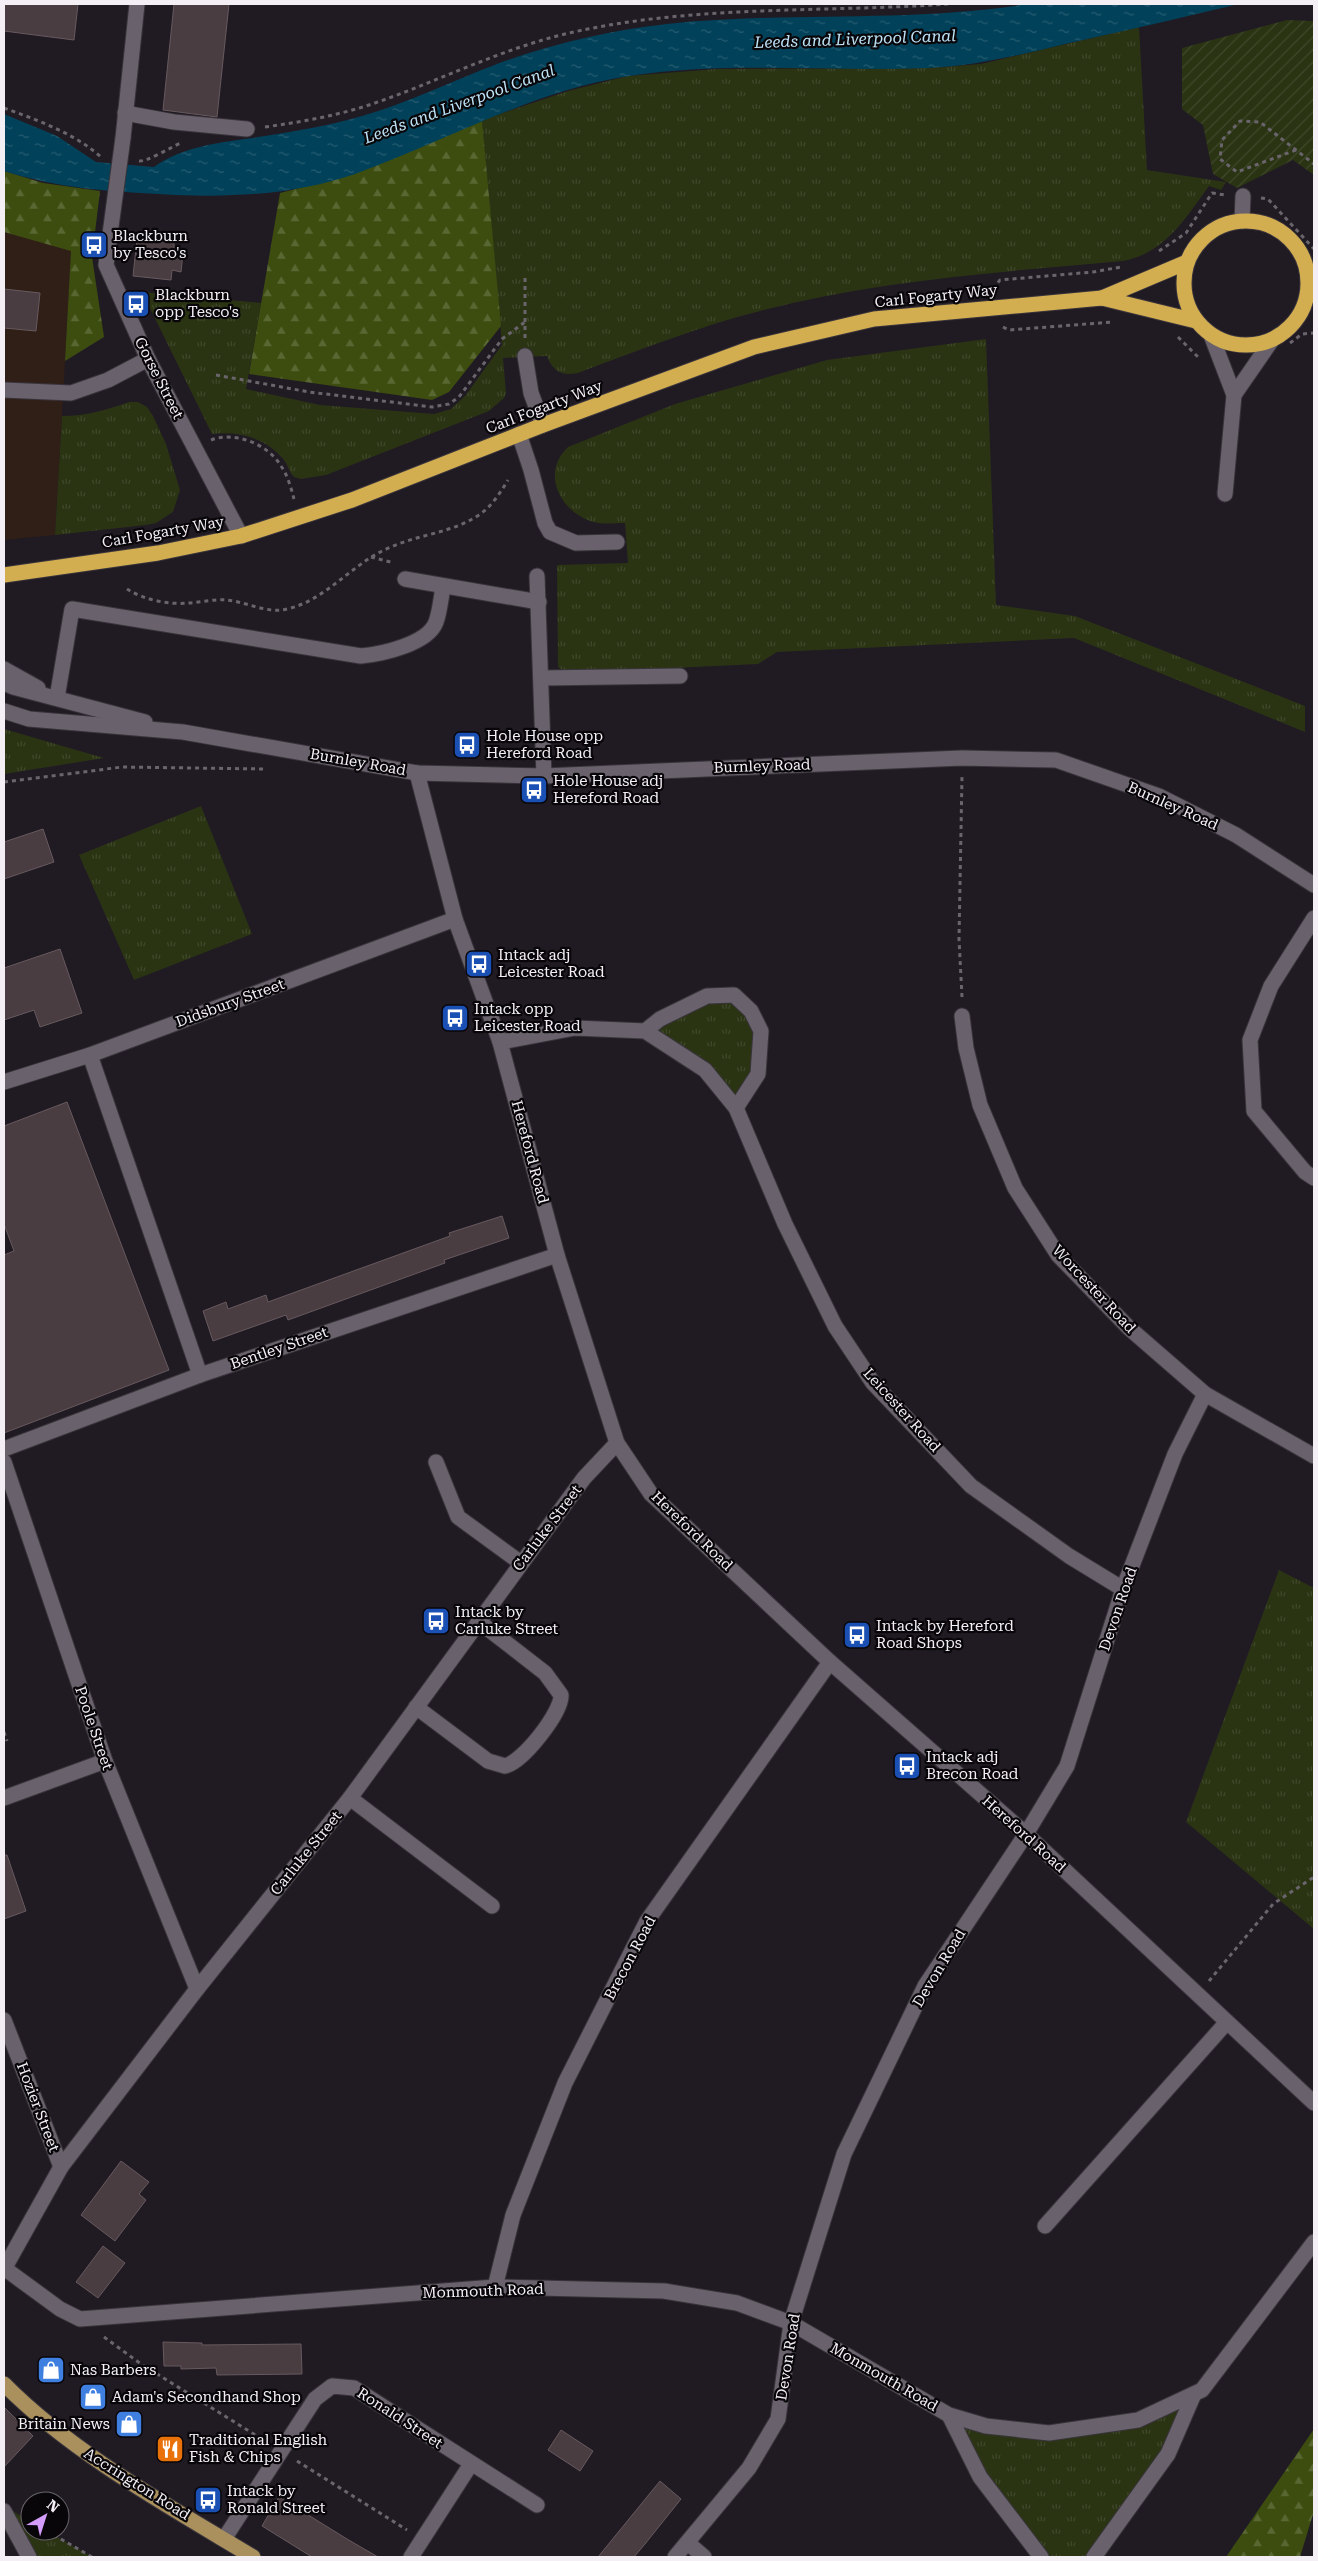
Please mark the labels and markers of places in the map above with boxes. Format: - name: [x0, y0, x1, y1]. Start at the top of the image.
- place label: Blackburn by Tesco's: [113, 227, 188, 262]
- bus stop icon: Blackburn by Tesco's: [79, 230, 109, 260]
- place label: Blackburn opp Tesco's: [155, 286, 239, 321]
- bus stop icon: Blackburn opp Tesco's: [121, 289, 151, 319]
- place label: Hole House opp Hereford Road: [486, 727, 603, 762]
- bus stop icon: Hole House opp Hereford Road: [452, 730, 482, 760]
- place label: Hole House adj Hereford Road: [553, 772, 663, 807]
- bus stop icon: Hole House adj Hereford Road: [519, 775, 549, 805]
- place label: Intack adj Leicester Road: [498, 946, 605, 981]
- bus stop icon: Intack adj Leicester Road: [464, 949, 494, 979]
- place label: Intack opp Leicester Road: [474, 1000, 581, 1035]
- bus stop icon: Intack opp Leicester Road: [440, 1003, 470, 1033]
- place label: Intack by Carluke Street: [455, 1603, 559, 1638]
- bus stop icon: Intack by Carluke Street: [421, 1606, 451, 1636]
- place label: Intack by Hereford Road Shops: [876, 1617, 1014, 1652]
- bus stop icon: Intack by Hereford Road Shops: [842, 1620, 872, 1650]
- place label: Intack adj Brecon Road: [926, 1748, 1019, 1783]
- bus stop icon: Intack adj Brecon Road: [892, 1751, 922, 1781]
- shop icon: Nas Barbers: [36, 2355, 66, 2385]
- place label: Nas Barbers: [70, 2361, 156, 2379]
- shop icon: Adam's Secondhand Shop: [78, 2382, 108, 2412]
- place label: Adam's Secondhand Shop: [112, 2388, 301, 2406]
- shop icon: Britain News: [114, 2409, 144, 2439]
- place label: Britain News: [18, 2415, 110, 2433]
- place label: Traditional English Fish & Chips: [189, 2431, 328, 2466]
- restaurant icon: Traditional English Fish & Chips: [155, 2434, 185, 2464]
- place label: Intack by Ronald Street: [227, 2482, 326, 2517]
- bus stop icon: Intack by Ronald Street: [193, 2485, 223, 2515]

